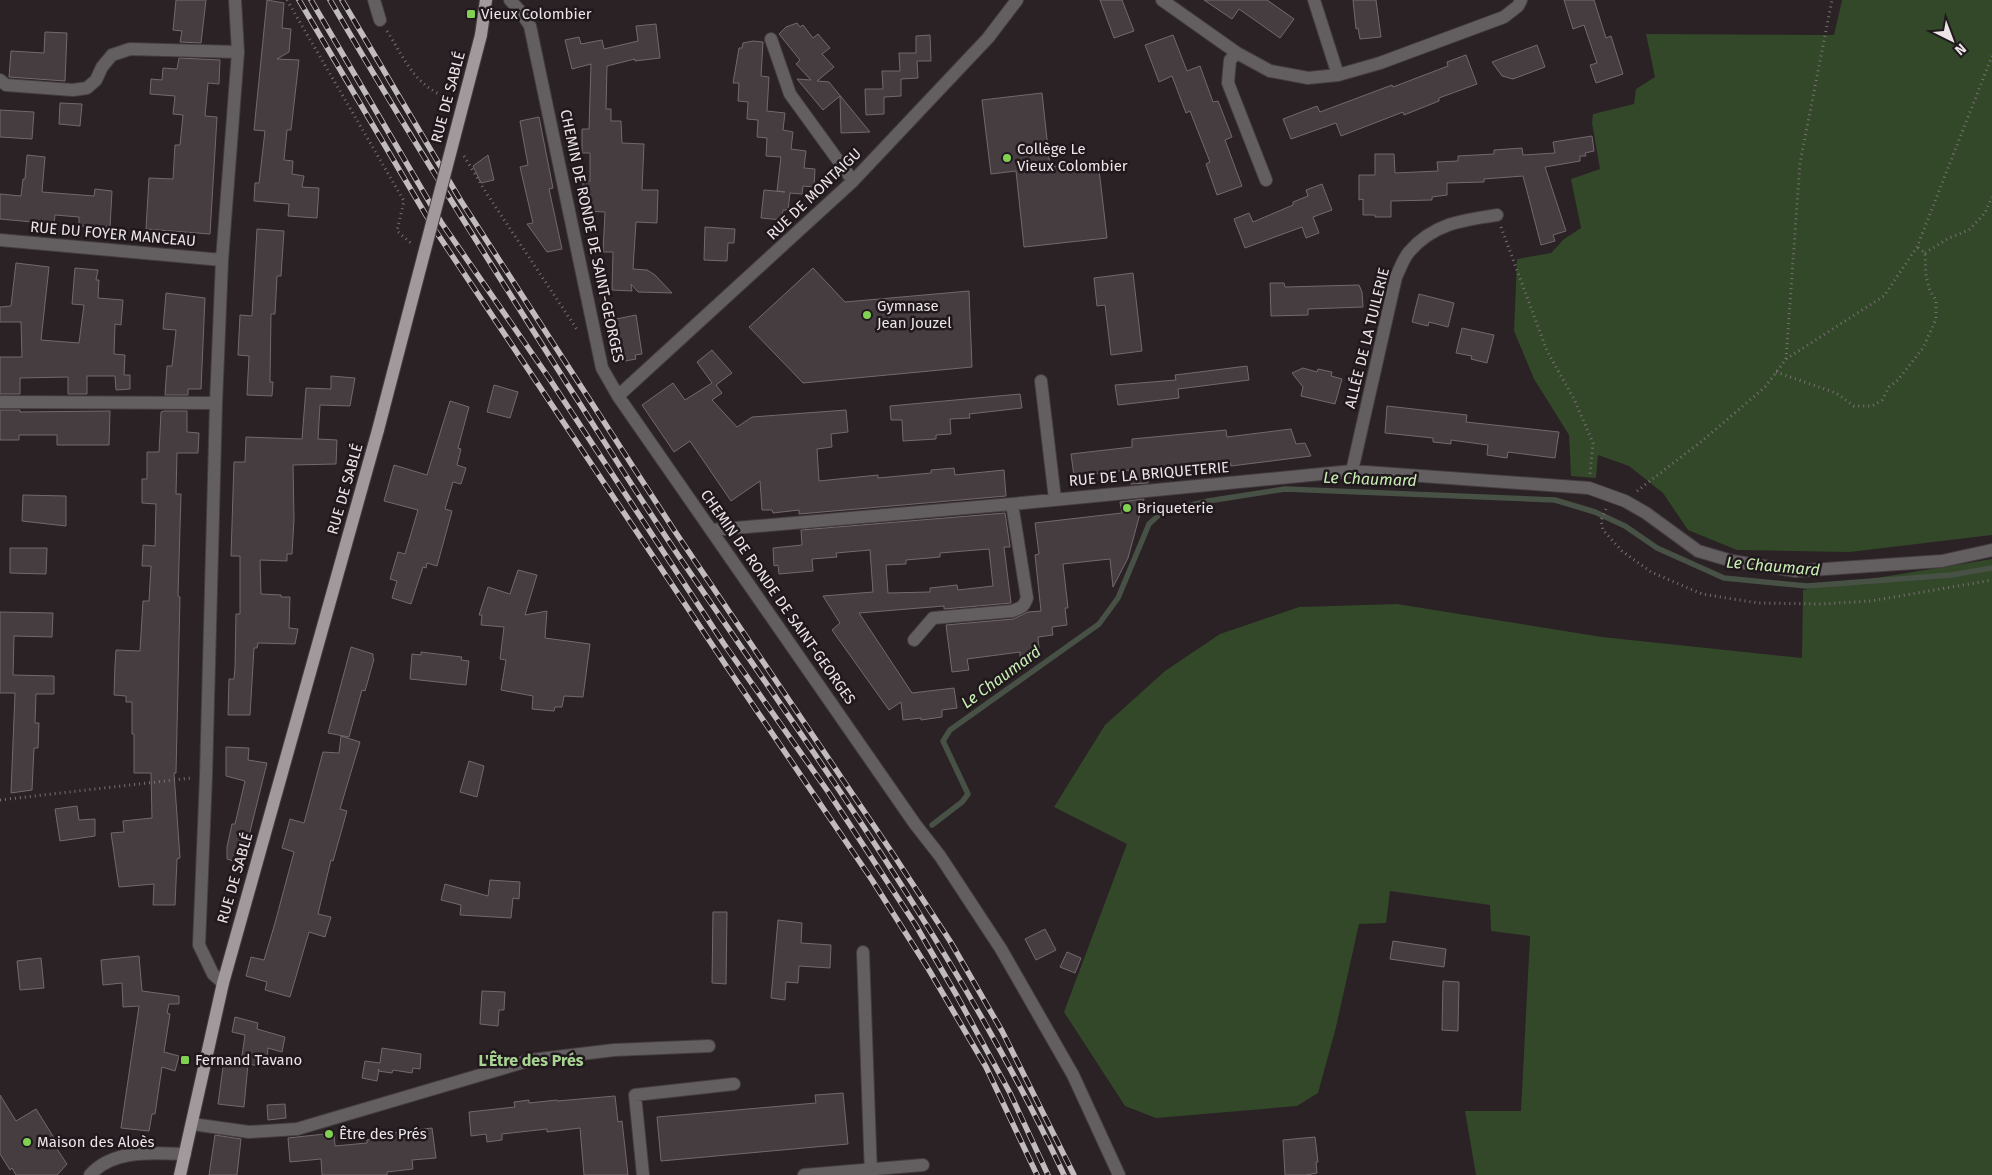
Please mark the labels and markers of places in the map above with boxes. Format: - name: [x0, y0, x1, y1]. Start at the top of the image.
- place label: Vieux Colombier: [481, 5, 592, 23]
- marker: Vieux Colombier: [465, 8, 477, 20]
- place label: Collège Le Vieux Colombier: [1017, 140, 1128, 175]
- marker: Collège Le Vieux Colombier: [1001, 152, 1013, 164]
- place label: Gymnase Jean Jouzel: [877, 297, 952, 332]
- marker: Gymnase Jean Jouzel: [861, 309, 873, 321]
- place label: Briqueterie: [1137, 499, 1214, 517]
- marker: Briqueterie: [1121, 502, 1133, 514]
- place label: Fernand Tavano: [195, 1051, 302, 1069]
- marker: Fernand Tavano: [179, 1054, 191, 1066]
- place label: Être des Prés: [339, 1125, 427, 1143]
- marker: Être des Prés: [323, 1128, 335, 1140]
- place label: Maison des Aloès: [37, 1133, 155, 1151]
- marker: Maison des Aloès: [21, 1136, 33, 1148]

